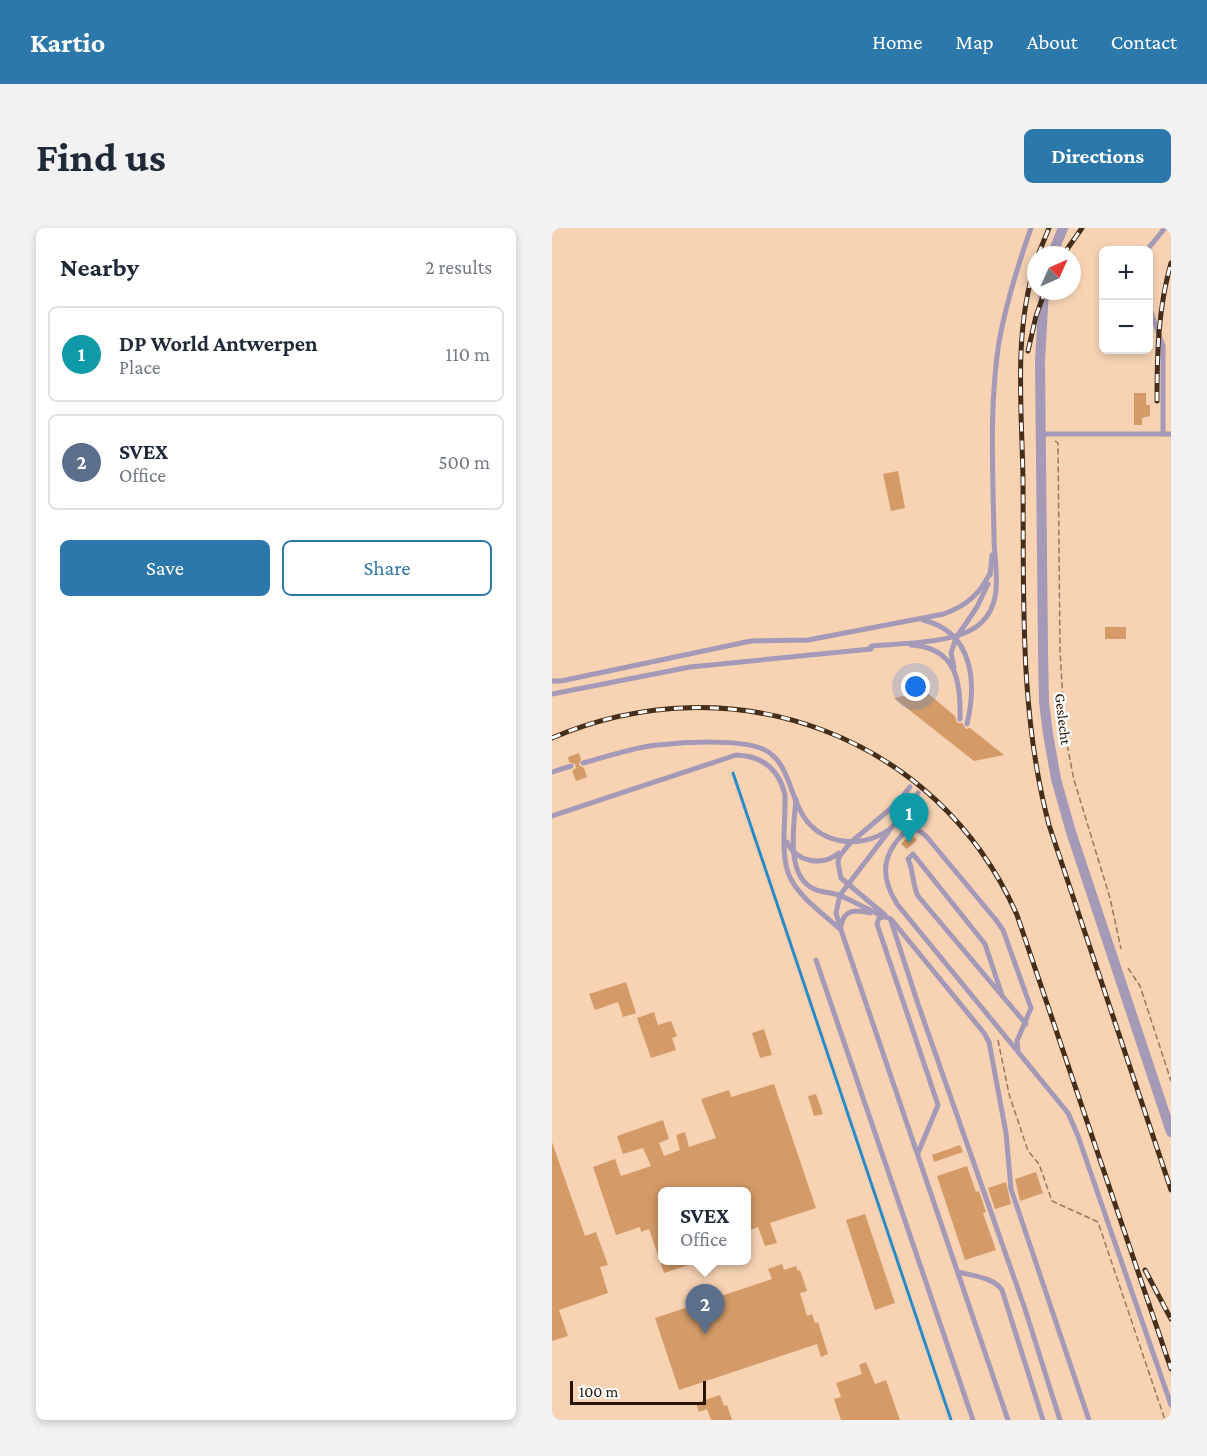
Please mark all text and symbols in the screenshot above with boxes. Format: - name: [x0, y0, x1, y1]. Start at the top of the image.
- text: Kartio: [30, 27, 105, 58]
- text: Home: [872, 30, 922, 54]
- text: Map: [955, 30, 994, 54]
- text: About: [1027, 30, 1078, 54]
- text: Contact: [1111, 30, 1177, 54]
- button: Directions: [1024, 129, 1171, 183]
- text: Find us: [36, 133, 166, 180]
- north arrow: [1027, 246, 1081, 300]
- map controls: [1099, 246, 1153, 354]
- button: +: [1099, 246, 1153, 300]
- text: Nearby: [60, 253, 139, 282]
- text: 2 results: [425, 256, 492, 278]
- button: −: [1099, 300, 1153, 354]
- text: DP World Antwerpen: [119, 331, 318, 356]
- text: 1: [78, 343, 85, 365]
- text: 110 m: [446, 343, 490, 365]
- text: Place: [119, 356, 161, 378]
- text: SVEX: [119, 439, 168, 464]
- text: 2: [76, 451, 87, 473]
- text: 500 m: [438, 451, 490, 473]
- text: Office: [119, 464, 166, 486]
- button: Save: [60, 540, 270, 596]
- button: Share: [282, 540, 492, 596]
- your location: [901, 672, 930, 701]
- street label: Geslecht: [1052, 692, 1074, 747]
- pin: 1: [890, 794, 928, 843]
- popup: [658, 1187, 751, 1265]
- text: SVEX: [680, 1203, 729, 1228]
- text: Office: [680, 1228, 727, 1250]
- pin: 2: [686, 1284, 724, 1334]
- scale bar: [570, 1378, 706, 1406]
- text: 100 m: [579, 1383, 618, 1400]

